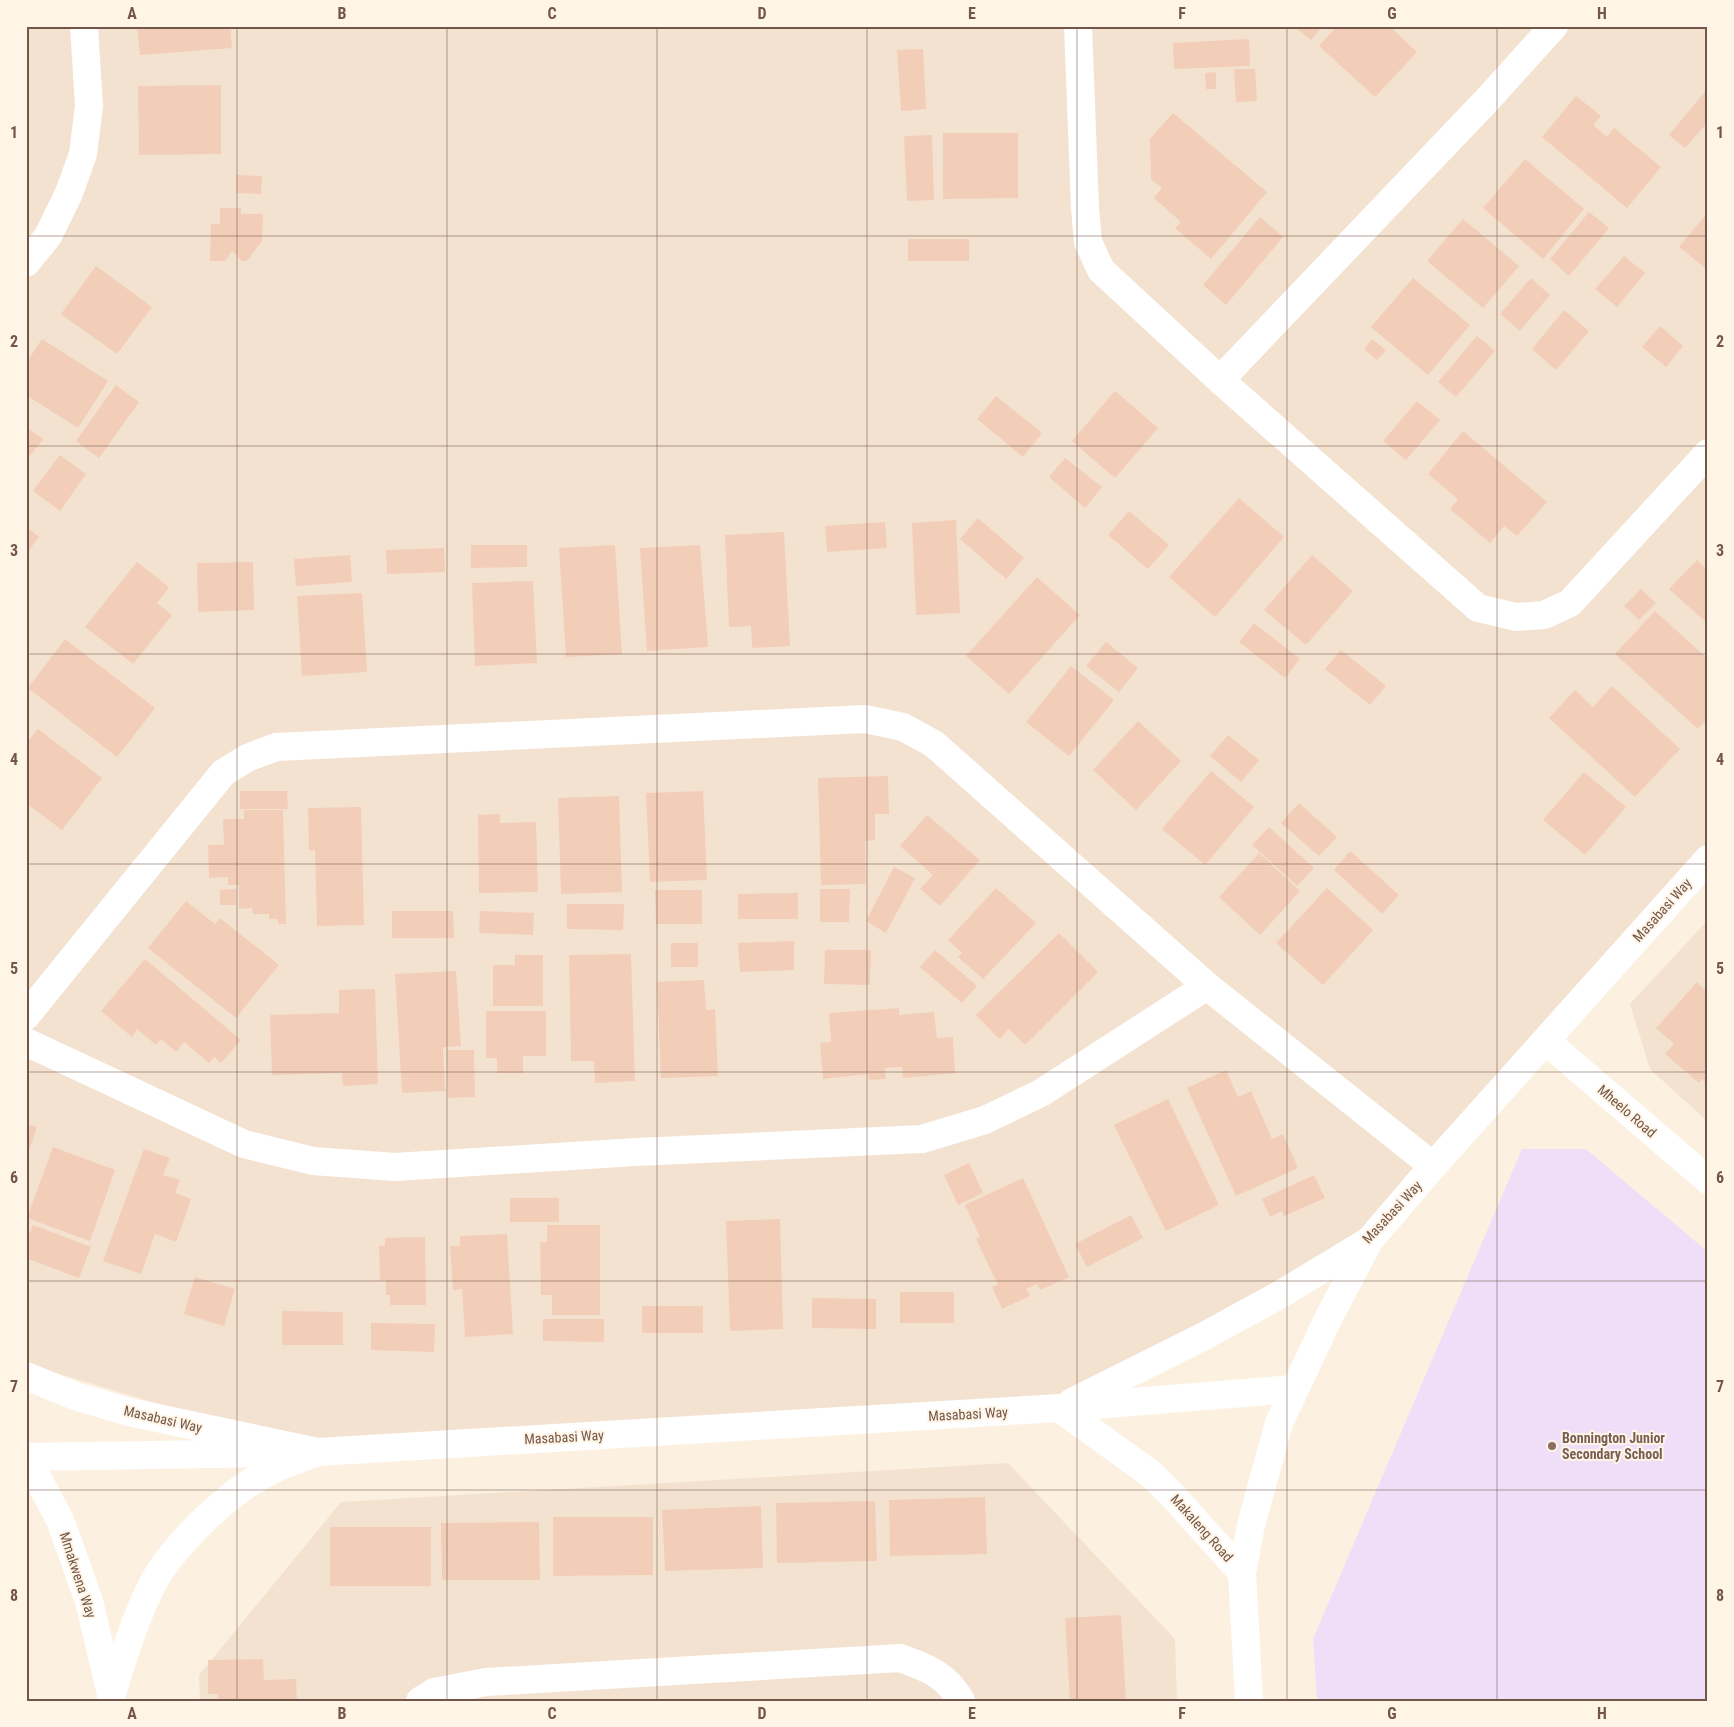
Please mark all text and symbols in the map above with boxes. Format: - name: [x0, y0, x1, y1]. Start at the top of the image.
- text: A: [127, 4, 137, 23]
- text: B: [338, 4, 347, 23]
- text: C: [547, 4, 557, 23]
- text: D: [757, 4, 767, 23]
- text: E: [968, 4, 976, 23]
- text: F: [1178, 4, 1186, 23]
- text: G: [1387, 4, 1397, 23]
- text: H: [1597, 4, 1607, 23]
- text: 1: [10, 123, 18, 142]
- text: 1: [1716, 123, 1724, 142]
- text: 2: [10, 332, 18, 351]
- text: 2: [1716, 332, 1724, 351]
- text: 3: [10, 541, 18, 560]
- text: 3: [1716, 541, 1724, 560]
- text: 4: [10, 750, 18, 769]
- text: 4: [1716, 750, 1724, 769]
- street label: Masabasi Way: [1629, 875, 1695, 945]
- text: 5: [10, 959, 18, 978]
- text: 5: [1716, 959, 1724, 978]
- street label: Mheelo Road: [1595, 1081, 1659, 1141]
- text: 6: [10, 1168, 18, 1187]
- text: 6: [1716, 1168, 1724, 1187]
- street label: Masabasi Way: [1359, 1177, 1425, 1247]
- text: 7: [10, 1377, 18, 1396]
- text: 7: [1716, 1377, 1724, 1396]
- street label: Masabasi Way: [122, 1402, 204, 1436]
- street label: Masabasi Way: [928, 1404, 1008, 1424]
- street label: Masabasi Way: [524, 1427, 604, 1447]
- place label: Bonnington Junior Secondary School: [1562, 1430, 1665, 1462]
- marker: Bonnington Junior Secondary School: [1546, 1440, 1558, 1452]
- street label: Makaleng Road: [1168, 1491, 1236, 1565]
- street label: Mmakwena Way: [57, 1530, 99, 1620]
- text: 8: [10, 1586, 18, 1605]
- text: 8: [1716, 1586, 1724, 1605]
- text: A: [127, 1704, 137, 1723]
- text: B: [338, 1704, 347, 1723]
- text: C: [547, 1704, 557, 1723]
- text: D: [757, 1704, 767, 1723]
- text: E: [968, 1704, 976, 1723]
- text: F: [1178, 1704, 1186, 1723]
- text: G: [1387, 1704, 1397, 1723]
- text: H: [1597, 1704, 1607, 1723]

